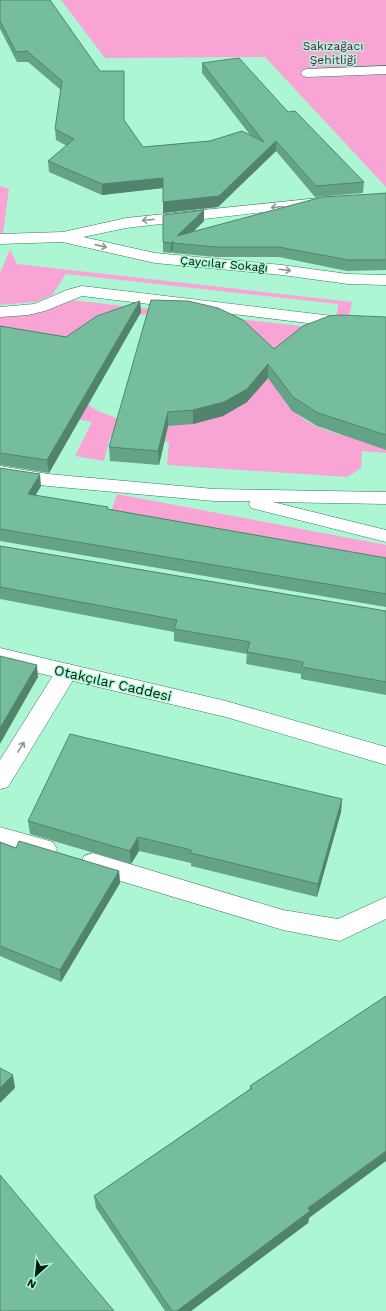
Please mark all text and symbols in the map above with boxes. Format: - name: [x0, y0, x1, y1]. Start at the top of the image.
- park label: Sakızağacı Şehitliği: [303, 39, 363, 67]
- one-way arrow: [271, 203, 284, 211]
- one-way arrow: [142, 217, 155, 224]
- one-way arrow: [94, 243, 107, 251]
- street label: Çaycılar Sokağı: [180, 253, 268, 275]
- one-way arrow: [278, 266, 291, 274]
- street label: Otakçılar Caddesi: [53, 662, 173, 704]
- one-way arrow: [17, 741, 25, 753]
- north arrow: [16, 1255, 56, 1295]
- text: N: [25, 1276, 38, 1291]

